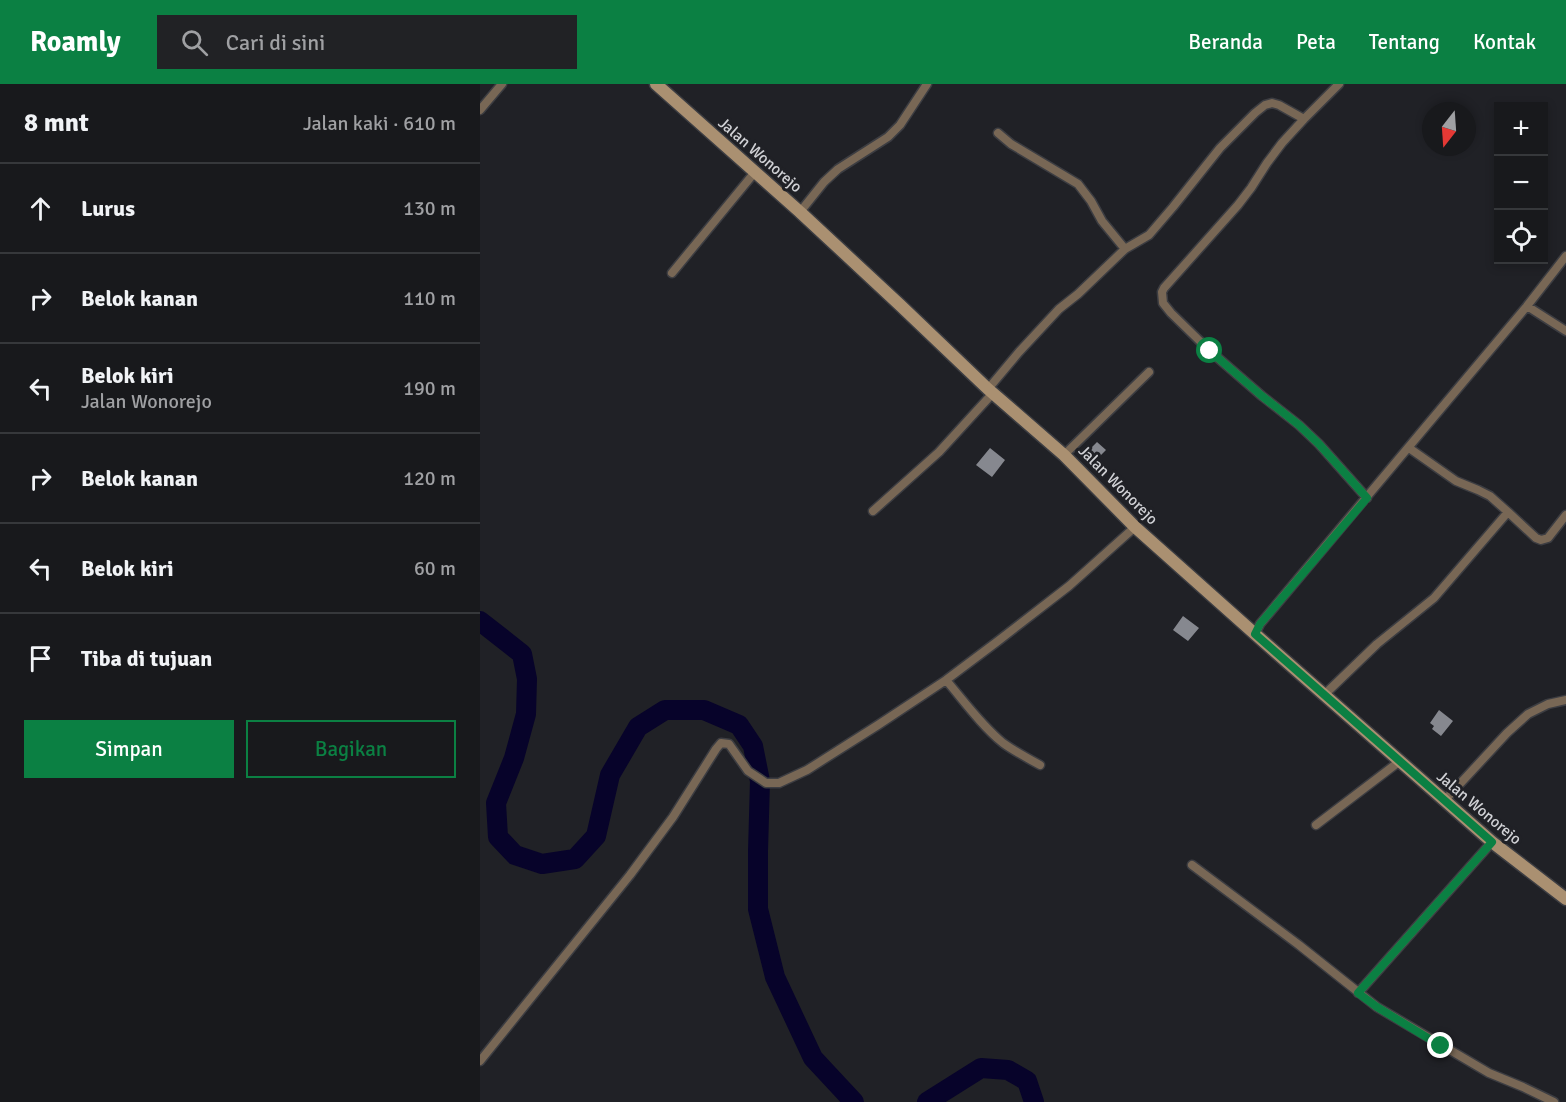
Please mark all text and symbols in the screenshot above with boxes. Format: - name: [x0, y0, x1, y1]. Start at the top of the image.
- search box: [157, 15, 577, 69]
- text: Roamly: [30, 25, 121, 59]
- icon: search: [178, 26, 211, 59]
- text: Cari di sini: [226, 29, 325, 56]
- text: Beranda: [1188, 29, 1263, 55]
- text: Peta: [1296, 29, 1336, 55]
- text: Tentang: [1369, 29, 1440, 55]
- text: Kontak: [1473, 29, 1536, 55]
- north arrow: [1422, 102, 1476, 156]
- map controls: [1494, 102, 1548, 264]
- button: +: [1494, 102, 1548, 156]
- text: 8 mnt: [24, 107, 89, 139]
- text: Jalan kaki · 610 m: [303, 111, 456, 136]
- street label: Jalan Wonorejo: [714, 113, 806, 197]
- button: −: [1494, 156, 1548, 210]
- icon: ahead: [24, 192, 57, 225]
- text: Lurus: [81, 195, 135, 222]
- text: 130 m: [403, 196, 456, 221]
- button: locate: [1494, 210, 1548, 264]
- icon: right: [24, 282, 57, 315]
- text: Belok kanan: [81, 285, 198, 312]
- text: 110 m: [403, 286, 456, 311]
- route start: [1196, 337, 1222, 363]
- text: Belok kiri: [81, 362, 174, 389]
- icon: left: [24, 372, 57, 405]
- text: 190 m: [403, 376, 456, 401]
- text: Jalan Wonorejo: [81, 389, 212, 414]
- street label: Jalan Wonorejo: [1074, 441, 1162, 529]
- icon: right: [24, 462, 57, 495]
- text: Belok kanan: [81, 465, 198, 492]
- text: 120 m: [403, 466, 456, 491]
- icon: left: [24, 552, 57, 585]
- text: Belok kiri: [81, 555, 174, 582]
- text: 60 m: [414, 556, 456, 581]
- icon: arrive: [24, 642, 57, 675]
- text: Tiba di tujuan: [81, 645, 212, 672]
- button: Simpan: [24, 720, 234, 778]
- button: Bagikan: [246, 720, 456, 778]
- street label: Jalan Wonorejo: [1432, 767, 1526, 849]
- route end: [1427, 1032, 1453, 1058]

